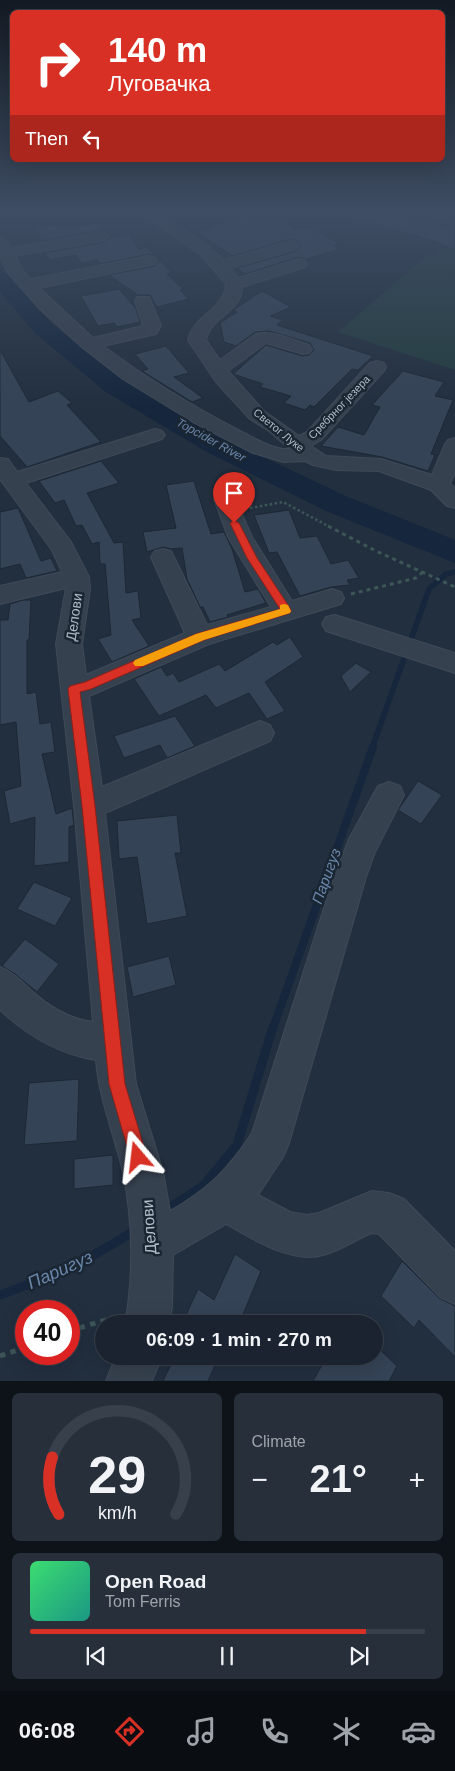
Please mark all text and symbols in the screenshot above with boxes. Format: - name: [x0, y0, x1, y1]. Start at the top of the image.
- icon: right: [25, 30, 90, 95]
- text: 140 m: [108, 30, 207, 69]
- text: Луговачка: [108, 71, 210, 96]
- icon: left: [78, 125, 106, 153]
- text: Then: [25, 128, 68, 149]
- street label: Сребрног језера: [306, 372, 373, 441]
- street label: Светог Луке: [251, 406, 307, 454]
- water label: Topcider River: [174, 415, 249, 465]
- pin: [213, 472, 255, 523]
- icon: arrive: [220, 479, 248, 507]
- street label: Делови: [63, 592, 85, 642]
- water label: Паригуз: [308, 846, 344, 906]
- position arrow: [111, 1130, 163, 1182]
- street label: Делови: [139, 1199, 159, 1255]
- water label: Паригуз: [24, 1247, 96, 1293]
- speed limit sign: 40: [15, 1300, 80, 1365]
- text: 06:09 · 1 min · 270 m: [146, 1329, 332, 1350]
- text: Climate: [252, 1433, 306, 1450]
- text: 29: [88, 1446, 146, 1504]
- text: 21°: [310, 1458, 367, 1500]
- text: −: [252, 1464, 268, 1495]
- text: +: [409, 1464, 425, 1495]
- text: km/h: [97, 1503, 136, 1523]
- text: Open Road: [105, 1571, 206, 1592]
- text: Tom Ferris: [105, 1593, 181, 1610]
- icon: previous: [82, 1642, 110, 1670]
- icon: pause: [213, 1642, 241, 1670]
- icon: next: [345, 1642, 373, 1670]
- icon: directions: [112, 1714, 147, 1749]
- icon: music: [184, 1714, 219, 1749]
- icon: phone: [257, 1714, 292, 1749]
- icon: climate: [329, 1714, 364, 1749]
- icon: car: [401, 1714, 436, 1749]
- text: 06:08: [19, 1718, 75, 1743]

